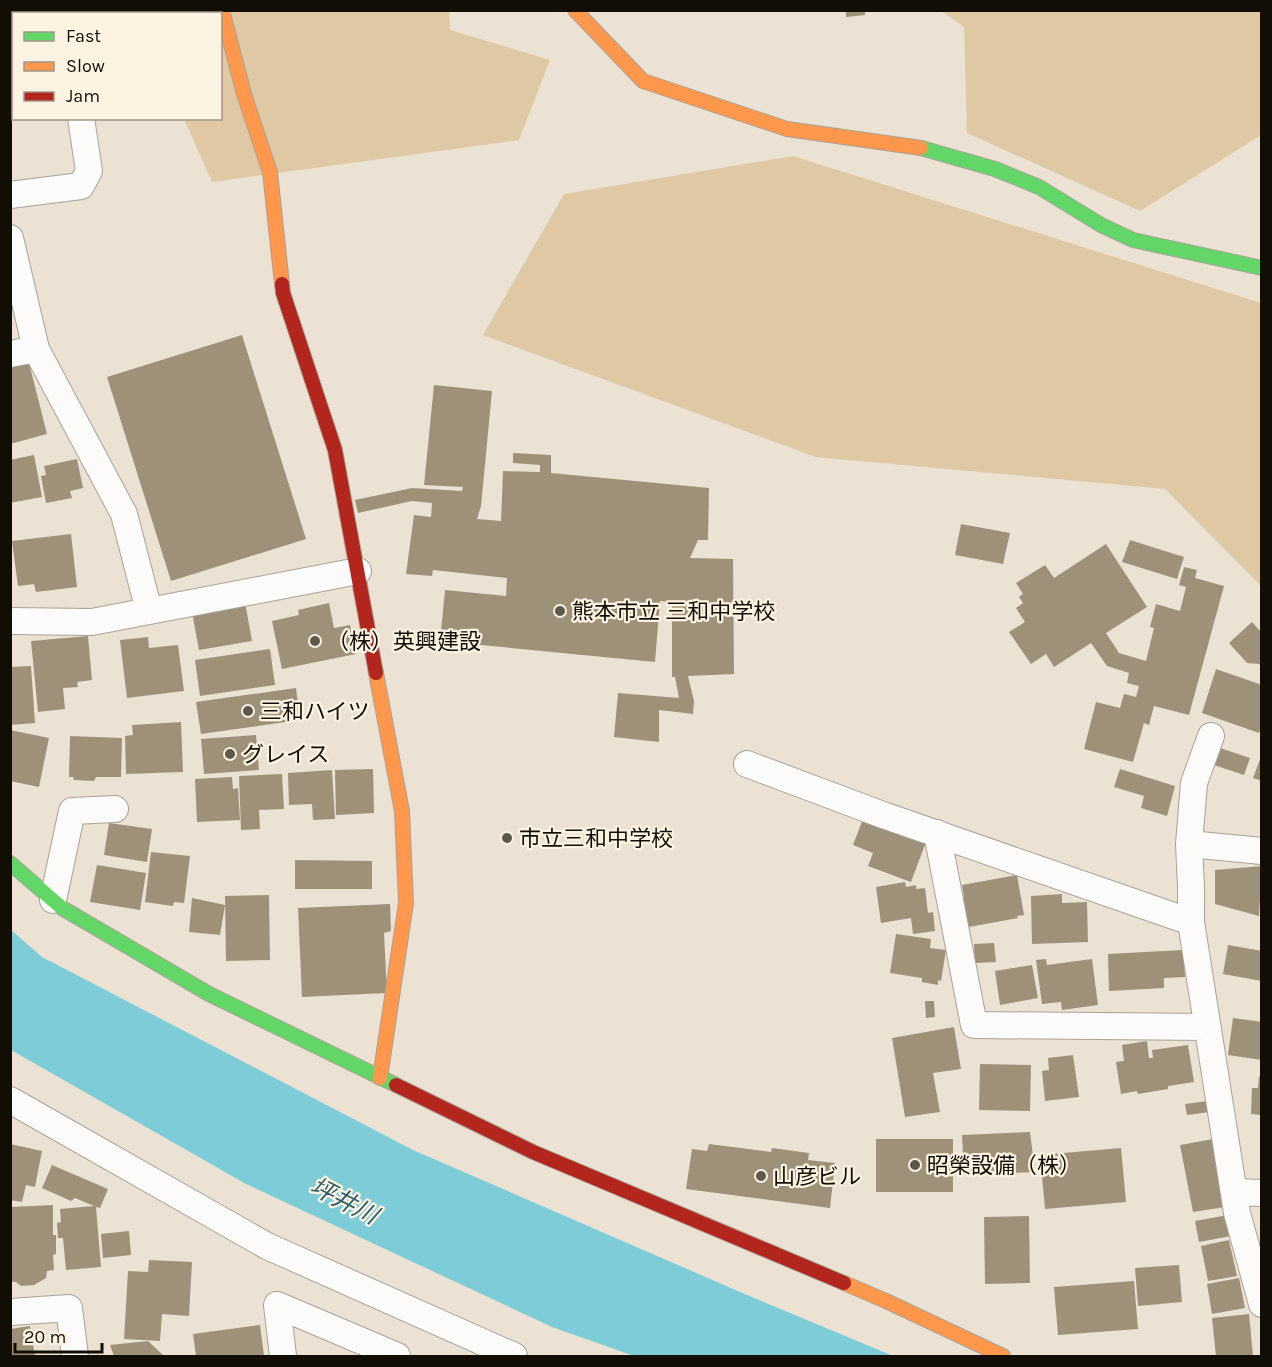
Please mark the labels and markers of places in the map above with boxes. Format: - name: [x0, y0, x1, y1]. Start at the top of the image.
- place label: 熊本市立 三和中学校: [572, 599, 775, 625]
- marker: 熊本市立 三和中学校: [553, 604, 567, 618]
- place label: （株）英興建設: [327, 629, 481, 655]
- marker: （株）英興建設: [308, 634, 322, 648]
- place label: 三和ハイツ: [260, 699, 370, 725]
- marker: 三和ハイツ: [241, 704, 255, 718]
- place label: グレイス: [242, 742, 329, 768]
- marker: グレイス: [223, 747, 237, 761]
- place label: 市立三和中学校: [519, 826, 673, 852]
- marker: 市立三和中学校: [500, 831, 514, 845]
- place label: 昭榮設備（株）: [927, 1153, 1081, 1179]
- marker: 昭榮設備（株）: [908, 1158, 922, 1172]
- place label: 山彦ビル: [773, 1164, 861, 1190]
- marker: 山彦ビル: [754, 1169, 768, 1183]

